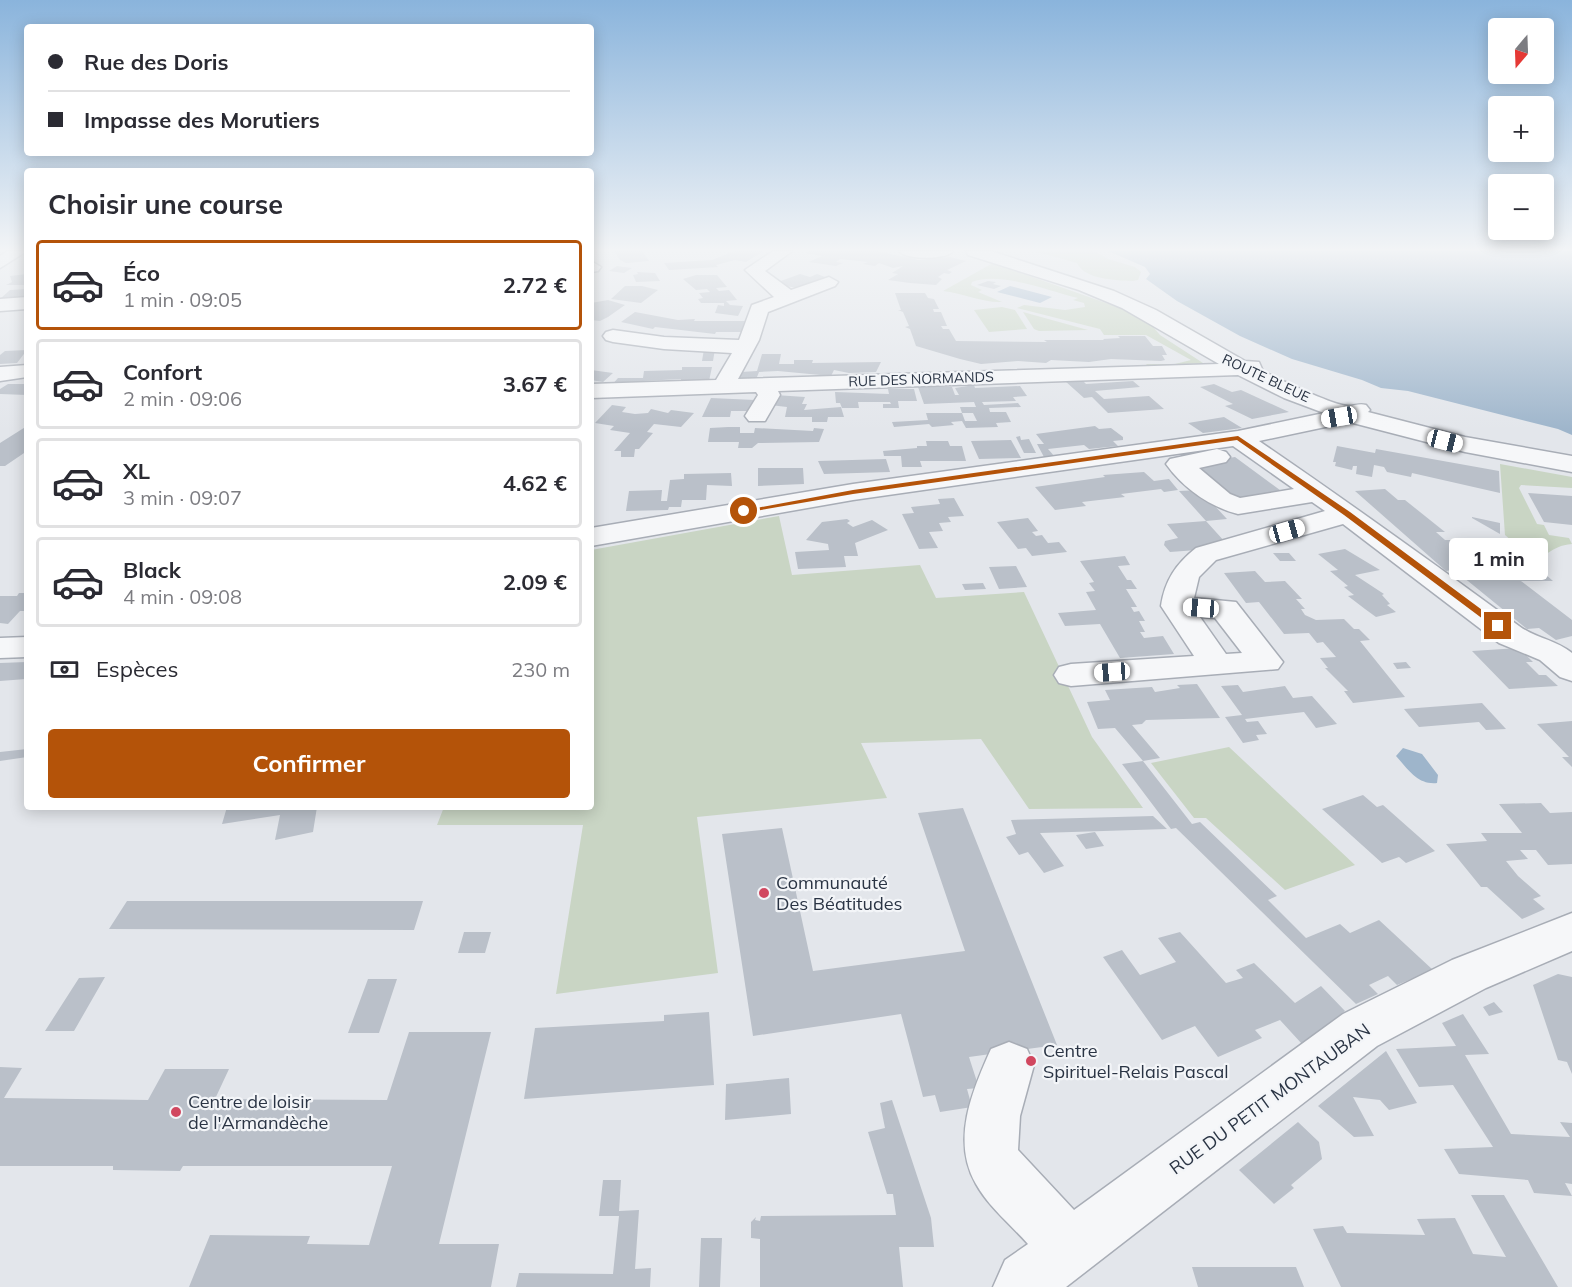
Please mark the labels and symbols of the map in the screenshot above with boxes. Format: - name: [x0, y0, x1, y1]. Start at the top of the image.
- north arrow: [1488, 18, 1554, 84]
- street label: ROUTE BLEUE: [1219, 350, 1313, 406]
- street label: RUE DES NORMANDS: [848, 367, 994, 391]
- car: [1320, 405, 1358, 429]
- car: [1425, 428, 1465, 454]
- route start: [730, 497, 757, 524]
- car: [1267, 517, 1307, 545]
- callout: 1 min: [1448, 539, 1547, 581]
- car: [1182, 598, 1220, 618]
- route end: [1484, 612, 1511, 639]
- car: [1093, 662, 1131, 682]
- place label: Communauté Des Béatitudes: [776, 871, 903, 915]
- marker: Communauté Des Béatitudes: [757, 886, 771, 900]
- street label: RUE DU PETIT MONTAUBAN: [1165, 1018, 1375, 1179]
- place label: Centre Spirituel-Relais Pascal: [1043, 1039, 1229, 1083]
- marker: Centre Spirituel-Relais Pascal: [1024, 1054, 1038, 1068]
- place label: Centre de loisir de l'Armandèche: [188, 1090, 328, 1134]
- marker: Centre de loisir de l'Armandèche: [169, 1105, 183, 1119]

